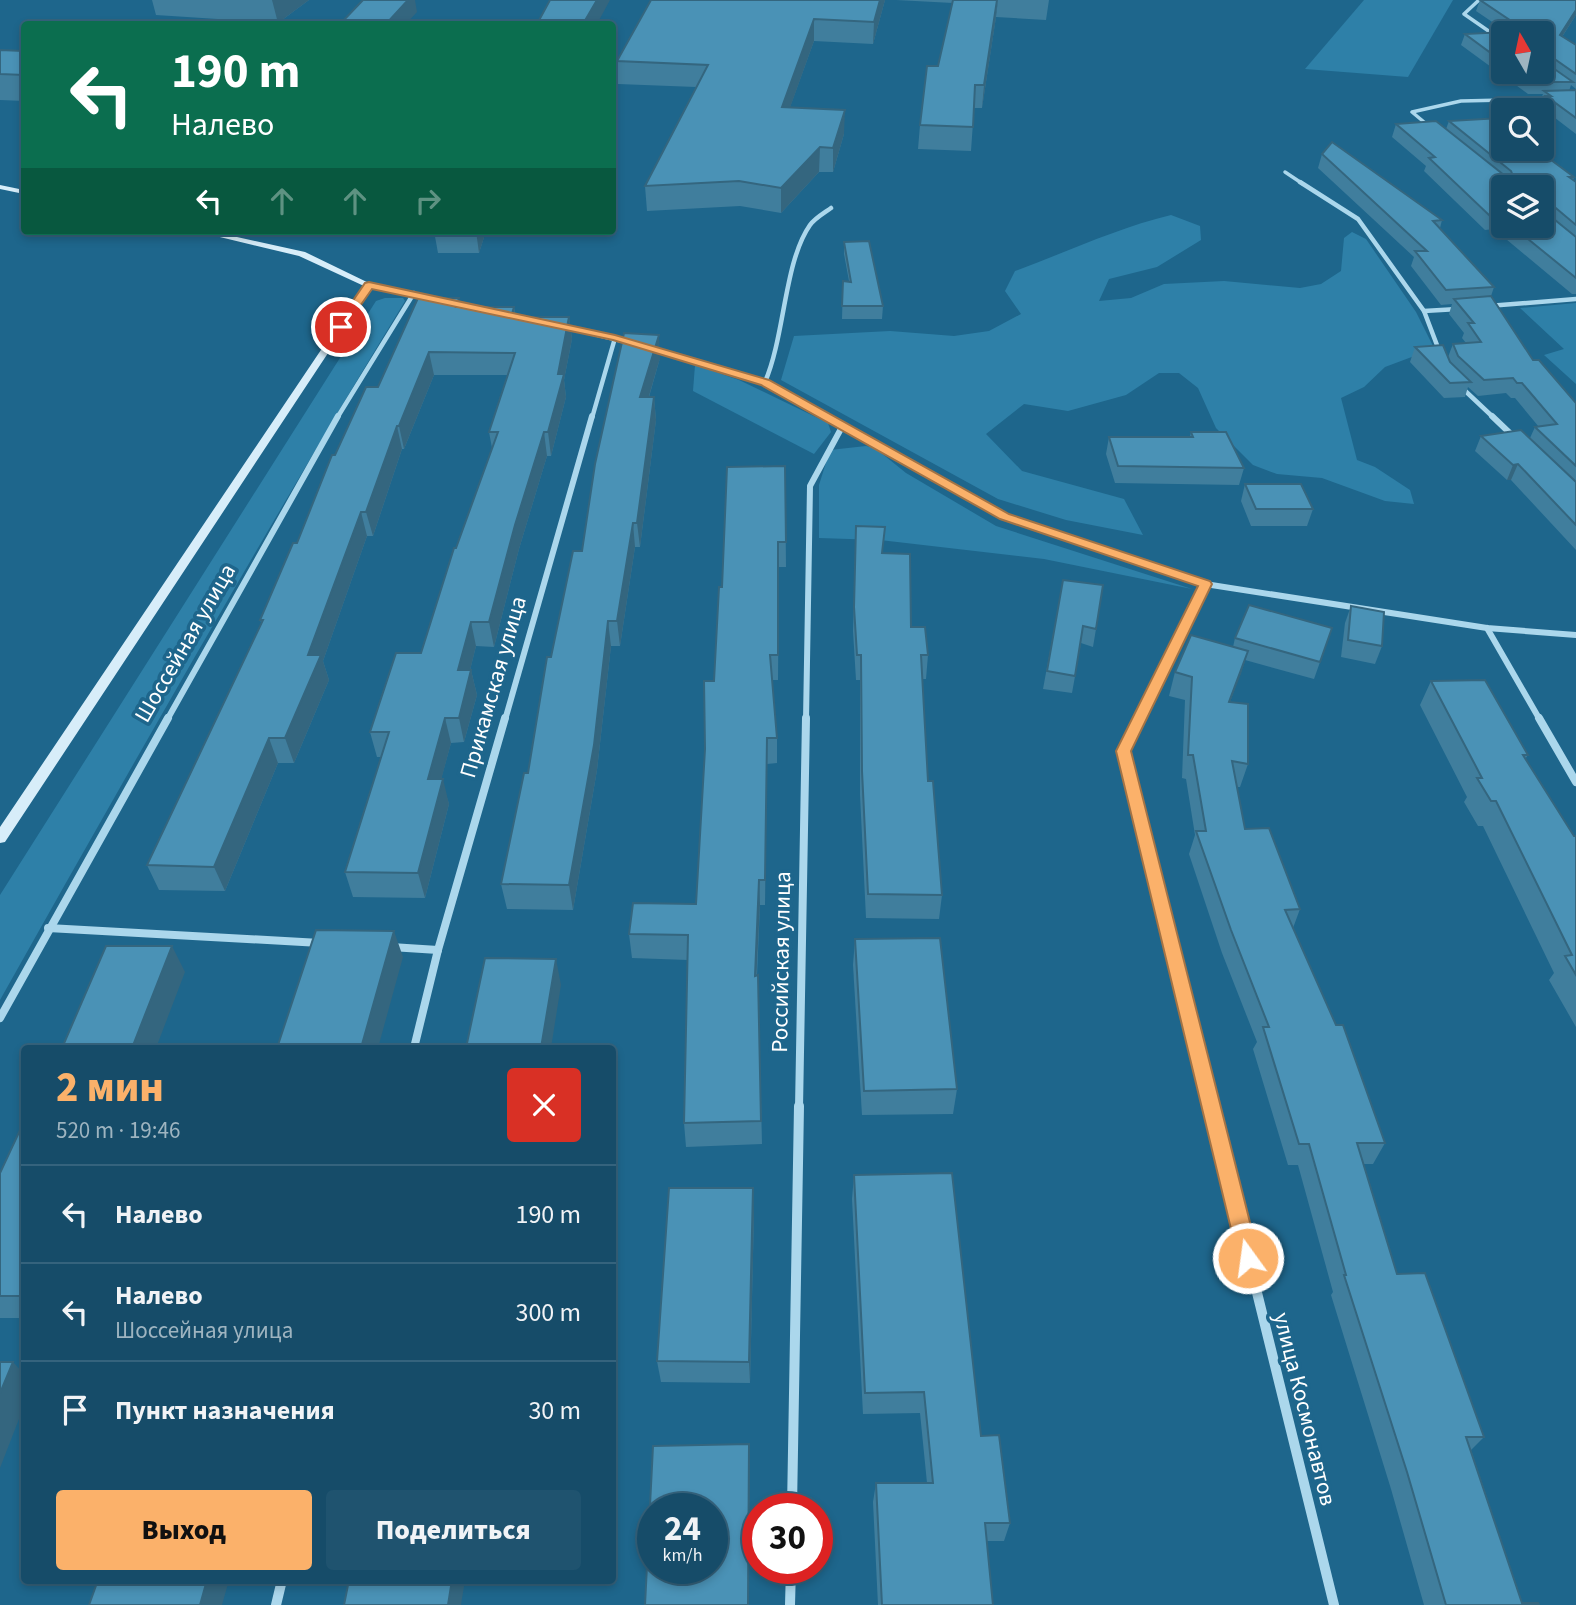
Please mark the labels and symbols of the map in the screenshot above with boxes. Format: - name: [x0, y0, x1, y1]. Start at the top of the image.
- north arrow: [1491, 21, 1554, 84]
- pin: [311, 297, 371, 357]
- street label: Шоссейная улица: [126, 558, 244, 728]
- street label: Прикамская улица: [451, 592, 535, 782]
- street label: Российская улица: [763, 871, 799, 1053]
- position arrow: [1211, 1221, 1285, 1295]
- street label: улица Космонавтов: [1265, 1309, 1345, 1509]
- speed limit sign: 30: [742, 1493, 833, 1584]

